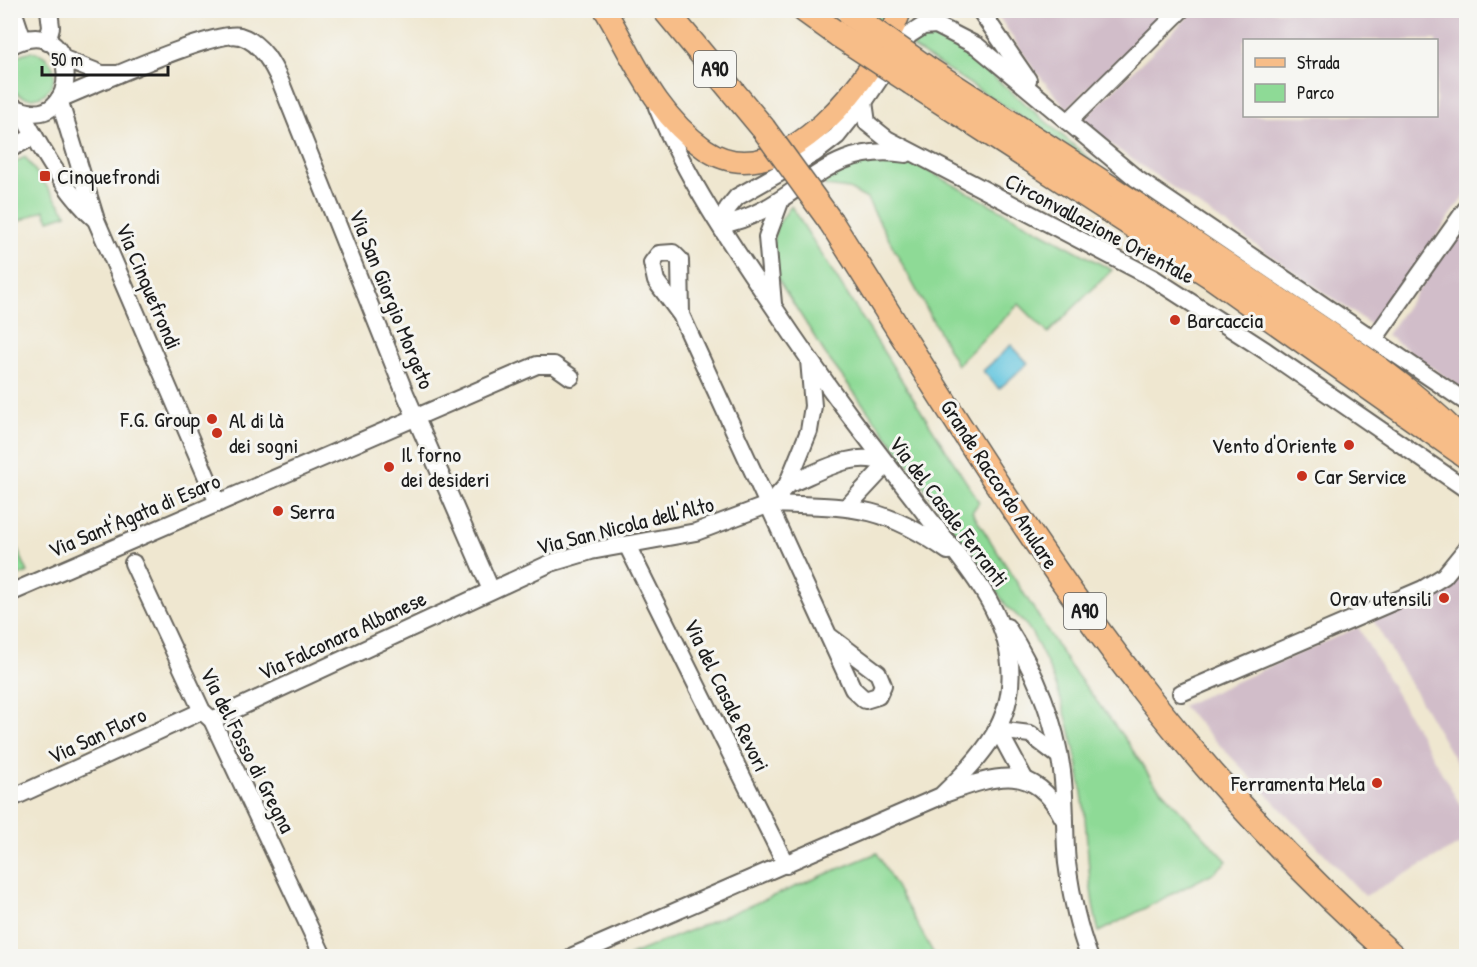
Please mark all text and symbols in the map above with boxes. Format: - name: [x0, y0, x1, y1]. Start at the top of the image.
- scale bar: [42, 39, 168, 77]
- legend: [1243, 39, 1438, 117]
- text: 50 m: [51, 47, 83, 72]
- text: Strada: [1297, 50, 1340, 75]
- road number: A90: [694, 51, 736, 87]
- text: Parco: [1297, 80, 1334, 105]
- place label: Cinquefrondi: [57, 161, 160, 191]
- street label: Circonvallazione Orientale: [1000, 165, 1200, 291]
- marker: Cinquefrondi: [38, 169, 52, 183]
- street label: Via San Giorgio Morgeto: [342, 205, 442, 394]
- street label: Via Cinquefrondi: [109, 218, 189, 354]
- place label: Barcaccia: [1187, 305, 1263, 335]
- marker: Barcaccia: [1168, 313, 1182, 327]
- street label: Grande Raccordo Anulare: [934, 393, 1066, 575]
- place label: F.G. Group: [120, 404, 201, 434]
- place label: Al di là dei sogni: [229, 405, 298, 460]
- marker: F.G. Group: [205, 412, 219, 426]
- marker: Al di là dei sogni: [210, 426, 224, 440]
- street label: Via del Casale Ferranti: [882, 429, 1016, 593]
- place label: Vento d'Oriente: [1212, 430, 1337, 460]
- marker: Vento d'Oriente: [1342, 438, 1356, 452]
- place label: Il forno dei desideri: [401, 439, 490, 494]
- marker: Il forno dei desideri: [382, 460, 396, 474]
- place label: Car Service: [1314, 461, 1407, 491]
- street label: Via Sant'Agata di Esaro: [43, 465, 225, 565]
- marker: Car Service: [1295, 469, 1309, 483]
- street label: Via San Nicola dell'Alto: [533, 488, 717, 562]
- place label: Serra: [290, 496, 335, 526]
- marker: Serra: [271, 504, 285, 518]
- street label: Via Falconara Albanese: [253, 583, 431, 687]
- place label: Orav utensili: [1330, 583, 1432, 613]
- marker: Orav utensili: [1437, 591, 1451, 605]
- road number: A90: [1064, 593, 1106, 629]
- street label: Via del Casale Revori: [677, 614, 777, 776]
- street label: Via del Fosso di Gregna: [193, 662, 303, 838]
- street label: Via San Floro: [43, 699, 151, 771]
- place label: Ferramenta Mela: [1230, 768, 1365, 798]
- marker: Ferramenta Mela: [1370, 776, 1384, 790]

